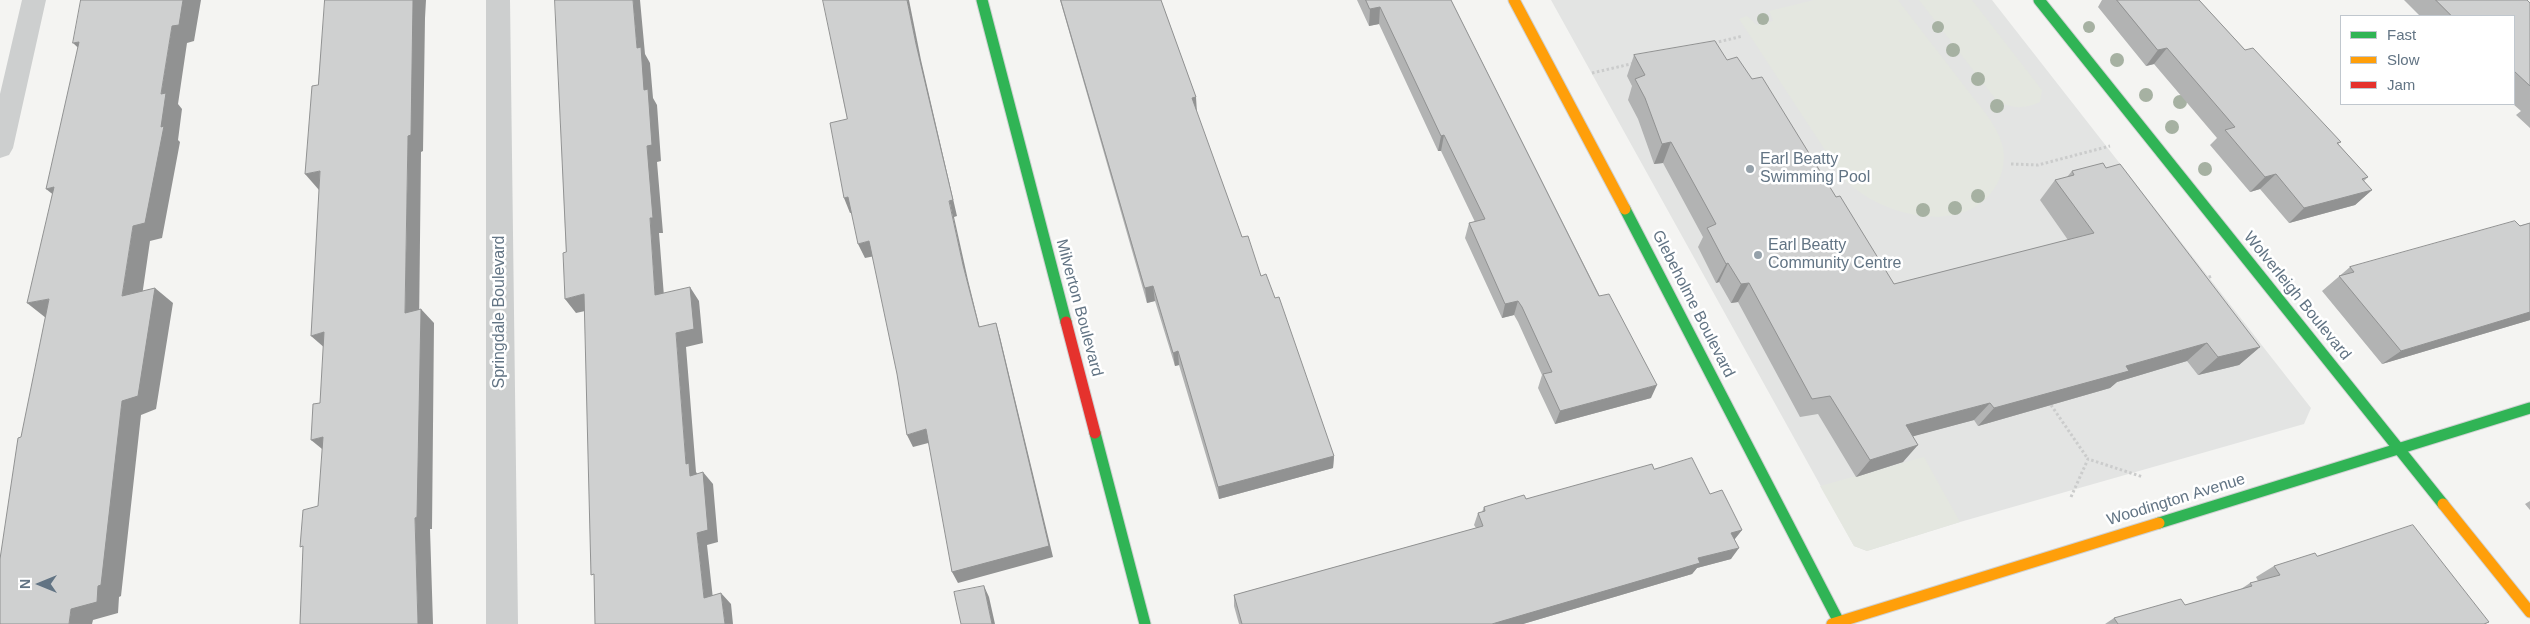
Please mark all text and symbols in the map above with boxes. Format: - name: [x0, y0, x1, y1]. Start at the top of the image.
- legend: [2340, 15, 2515, 105]
- text: Fast: [2387, 26, 2416, 43]
- text: Slow: [2387, 51, 2420, 68]
- text: Jam: [2387, 76, 2415, 93]
- place label: Earl Beatty Swimming Pool: [1760, 150, 1870, 188]
- marker: Earl Beatty Swimming Pool: [1744, 163, 1756, 175]
- street label: Glebeholme Boulevard: [1647, 227, 1739, 381]
- street label: Wolverleigh Boulevard: [2239, 228, 2355, 364]
- street label: Springdale Boulevard: [490, 236, 510, 388]
- place label: Earl Beatty Community Centre: [1768, 236, 1901, 274]
- street label: Milverton Boulevard: [1051, 237, 1107, 379]
- marker: Earl Beatty Community Centre: [1752, 249, 1764, 261]
- street label: Woodington Avenue: [2105, 470, 2247, 530]
- north arrow: [15, 559, 65, 609]
- text: N: [17, 579, 33, 589]

